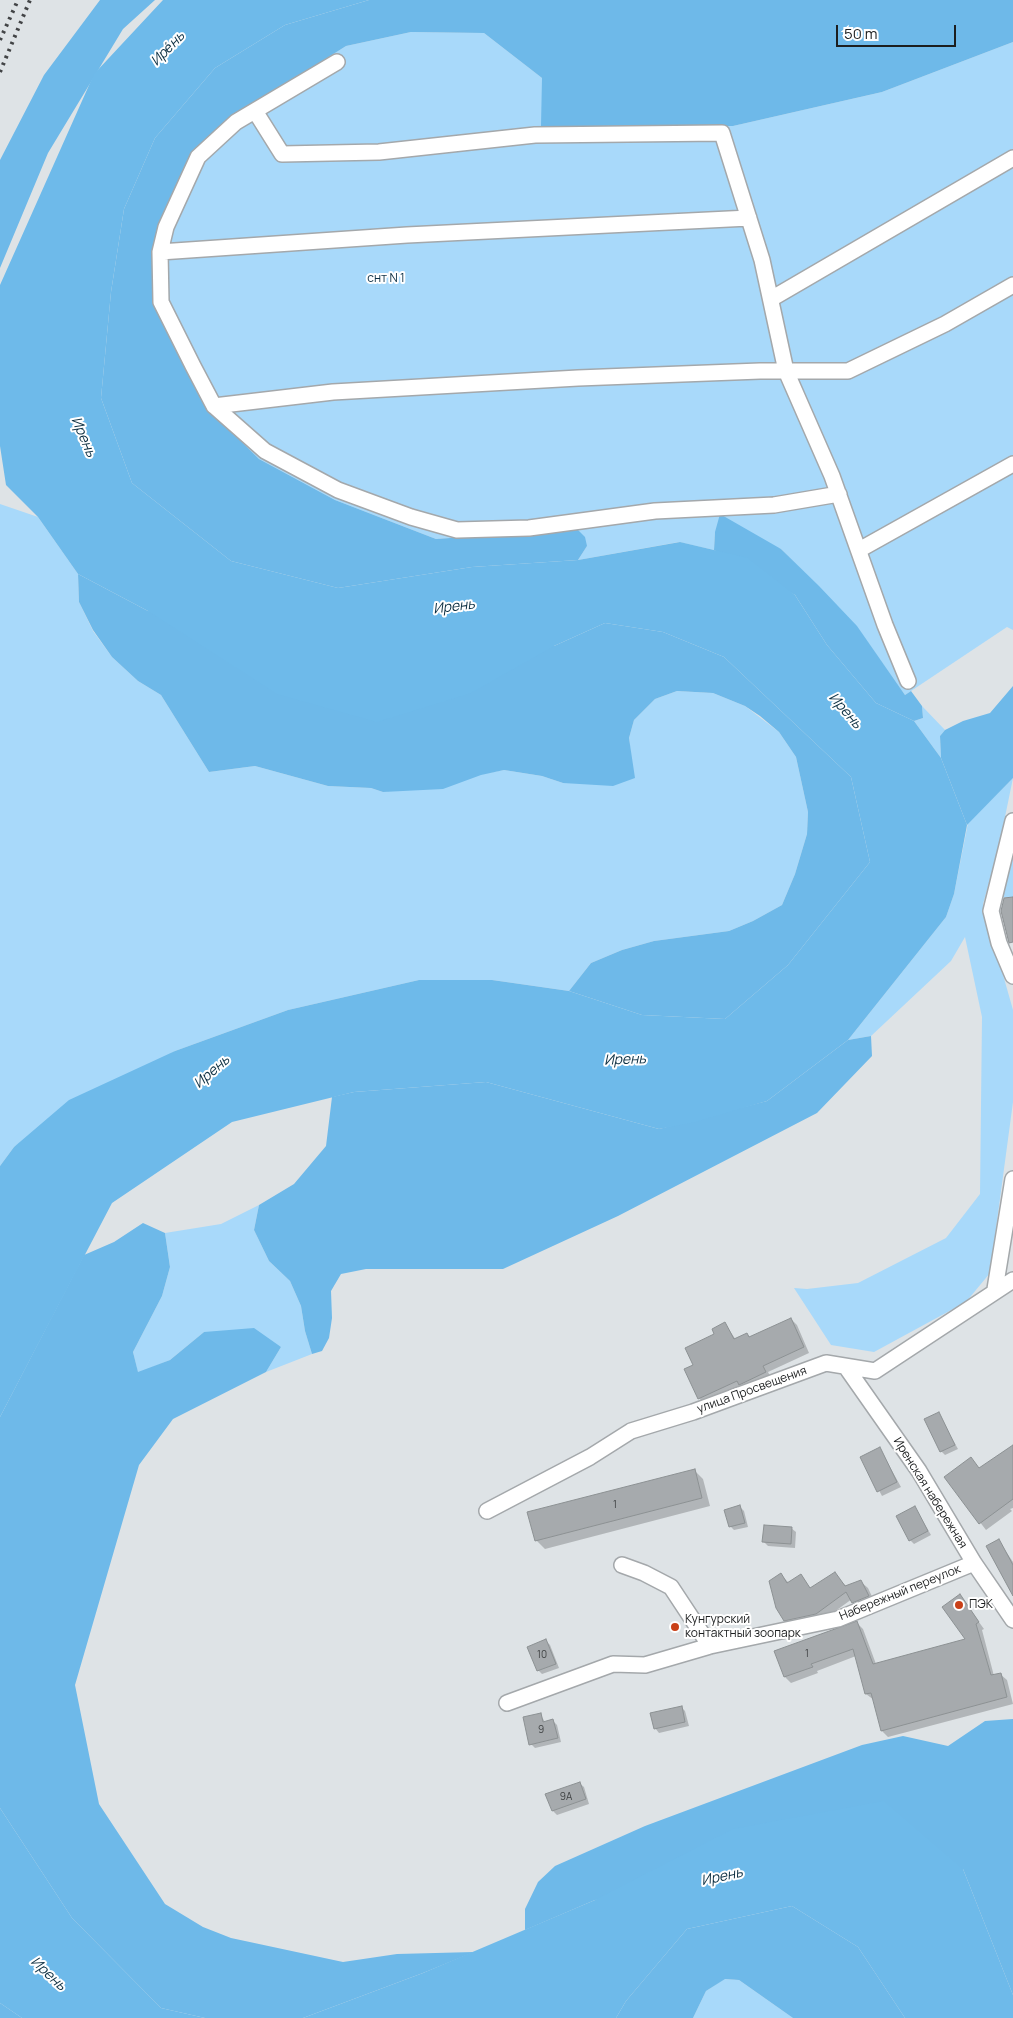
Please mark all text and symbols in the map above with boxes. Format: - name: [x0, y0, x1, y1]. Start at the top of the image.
- scale bar: [838, 15, 958, 47]
- text: 50 m: [844, 23, 878, 44]
- water label: Ире́нь: [148, 28, 188, 70]
- park label: снт N 1: [367, 272, 405, 286]
- water label: Ирень: [67, 414, 99, 460]
- water label: Ирень: [432, 596, 476, 618]
- water label: Ирень: [825, 690, 865, 732]
- water label: Ирень: [604, 1051, 646, 1069]
- water label: Ирень: [191, 1052, 233, 1092]
- street label: улица Просвещения: [695, 1363, 809, 1417]
- street label: Иренская набережная: [890, 1435, 970, 1551]
- house number: 1: [613, 1499, 617, 1511]
- street label: Набережный переулок: [837, 1562, 963, 1624]
- place label: ПЭК: [969, 1598, 993, 1612]
- marker: ПЭК: [953, 1599, 965, 1611]
- place label: Кунгурский контактный зоопарк: [685, 1613, 801, 1641]
- marker: Кунгурский контактный зоопарк: [669, 1621, 681, 1633]
- house number: 1: [805, 1648, 809, 1660]
- house number: 10: [537, 1649, 547, 1661]
- house number: 9: [538, 1724, 544, 1736]
- house number: 9А: [560, 1791, 572, 1803]
- water label: Ирень: [700, 1864, 744, 1890]
- water label: Ирень: [27, 1954, 69, 1994]

